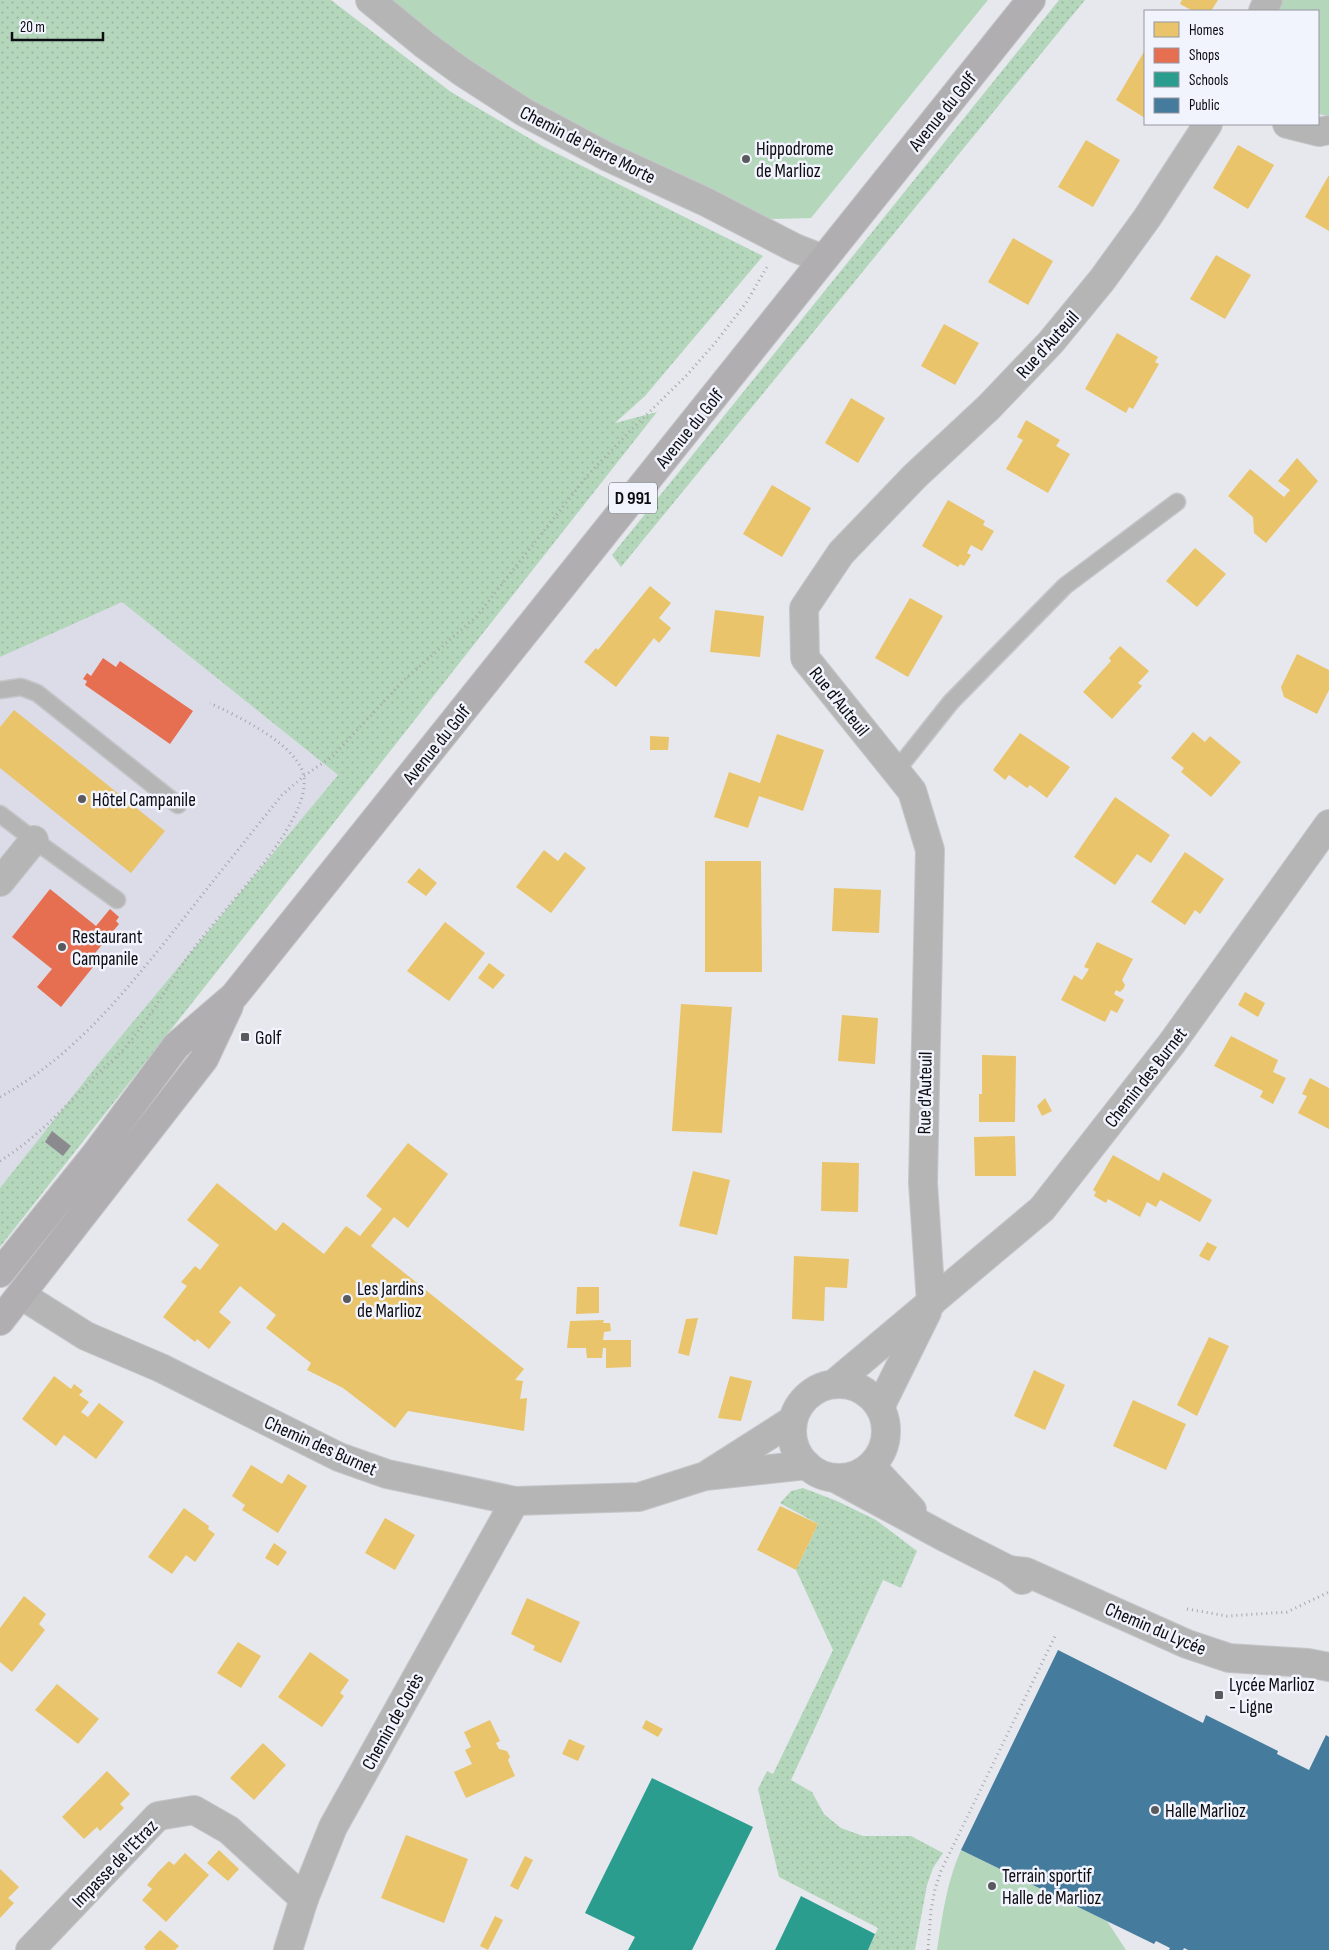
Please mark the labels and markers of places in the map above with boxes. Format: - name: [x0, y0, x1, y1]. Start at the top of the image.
- place label: Hippodrome de Marlioz: [756, 138, 834, 183]
- marker: Hippodrome de Marlioz: [740, 153, 752, 165]
- place label: Hôtel Campanile: [92, 789, 196, 812]
- marker: Hôtel Campanile: [76, 793, 88, 805]
- place label: Restaurant Campanile: [72, 926, 143, 971]
- marker: Restaurant Campanile: [56, 941, 68, 953]
- place label: Golf: [255, 1027, 282, 1050]
- marker: Golf: [239, 1031, 251, 1043]
- place label: Les Jardins de Marlioz: [357, 1278, 424, 1323]
- marker: Les Jardins de Marlioz: [341, 1293, 353, 1305]
- place label: Lycée Marlioz - Ligne: [1229, 1674, 1315, 1719]
- marker: Lycée Marlioz - Ligne: [1213, 1689, 1225, 1701]
- place label: Halle Marlioz: [1165, 1800, 1246, 1823]
- marker: Halle Marlioz: [1149, 1804, 1161, 1816]
- place label: Terrain sportif Halle de Marlioz: [1002, 1865, 1102, 1910]
- marker: Terrain sportif Halle de Marlioz: [986, 1880, 998, 1892]

